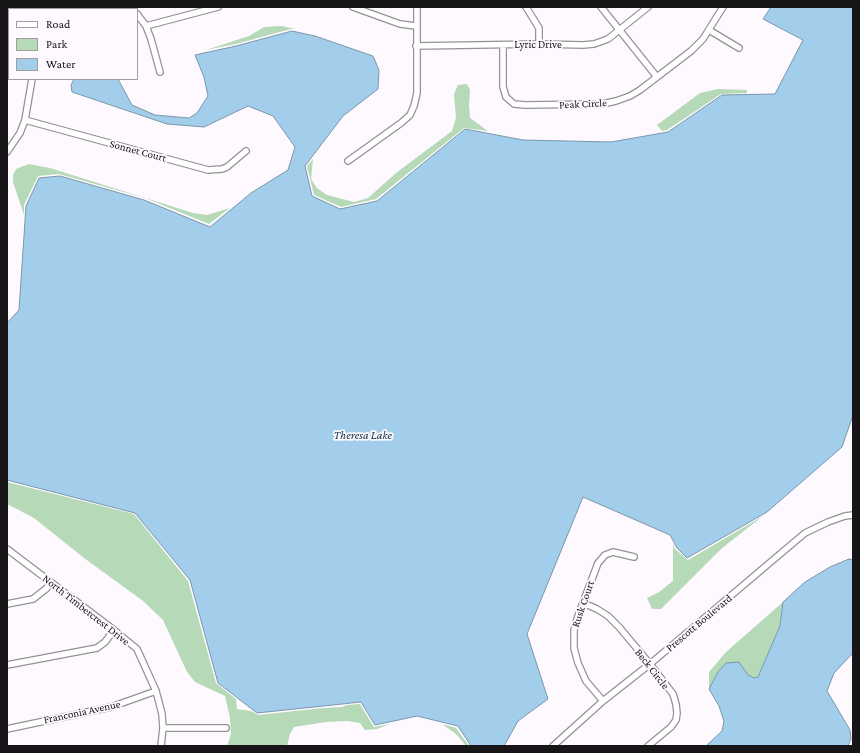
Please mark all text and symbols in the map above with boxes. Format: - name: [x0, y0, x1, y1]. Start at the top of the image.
- legend: [8, 8, 138, 80]
- text: Road: [46, 17, 70, 31]
- text: Park: [46, 37, 67, 51]
- street label: Lyric Drive: [514, 38, 562, 52]
- text: Water: [46, 57, 75, 71]
- street label: Peak Circle: [559, 96, 607, 112]
- street label: Sonnet Court: [108, 137, 168, 165]
- water label: Theresa Lake: [334, 428, 392, 442]
- street label: North Timbercrest Drive: [40, 572, 132, 648]
- street label: Rusk Court: [569, 579, 597, 629]
- street label: Prescott Boulevard: [663, 592, 735, 654]
- street label: Beck Circle: [632, 646, 672, 692]
- street label: Franconia Avenue: [42, 697, 122, 727]

